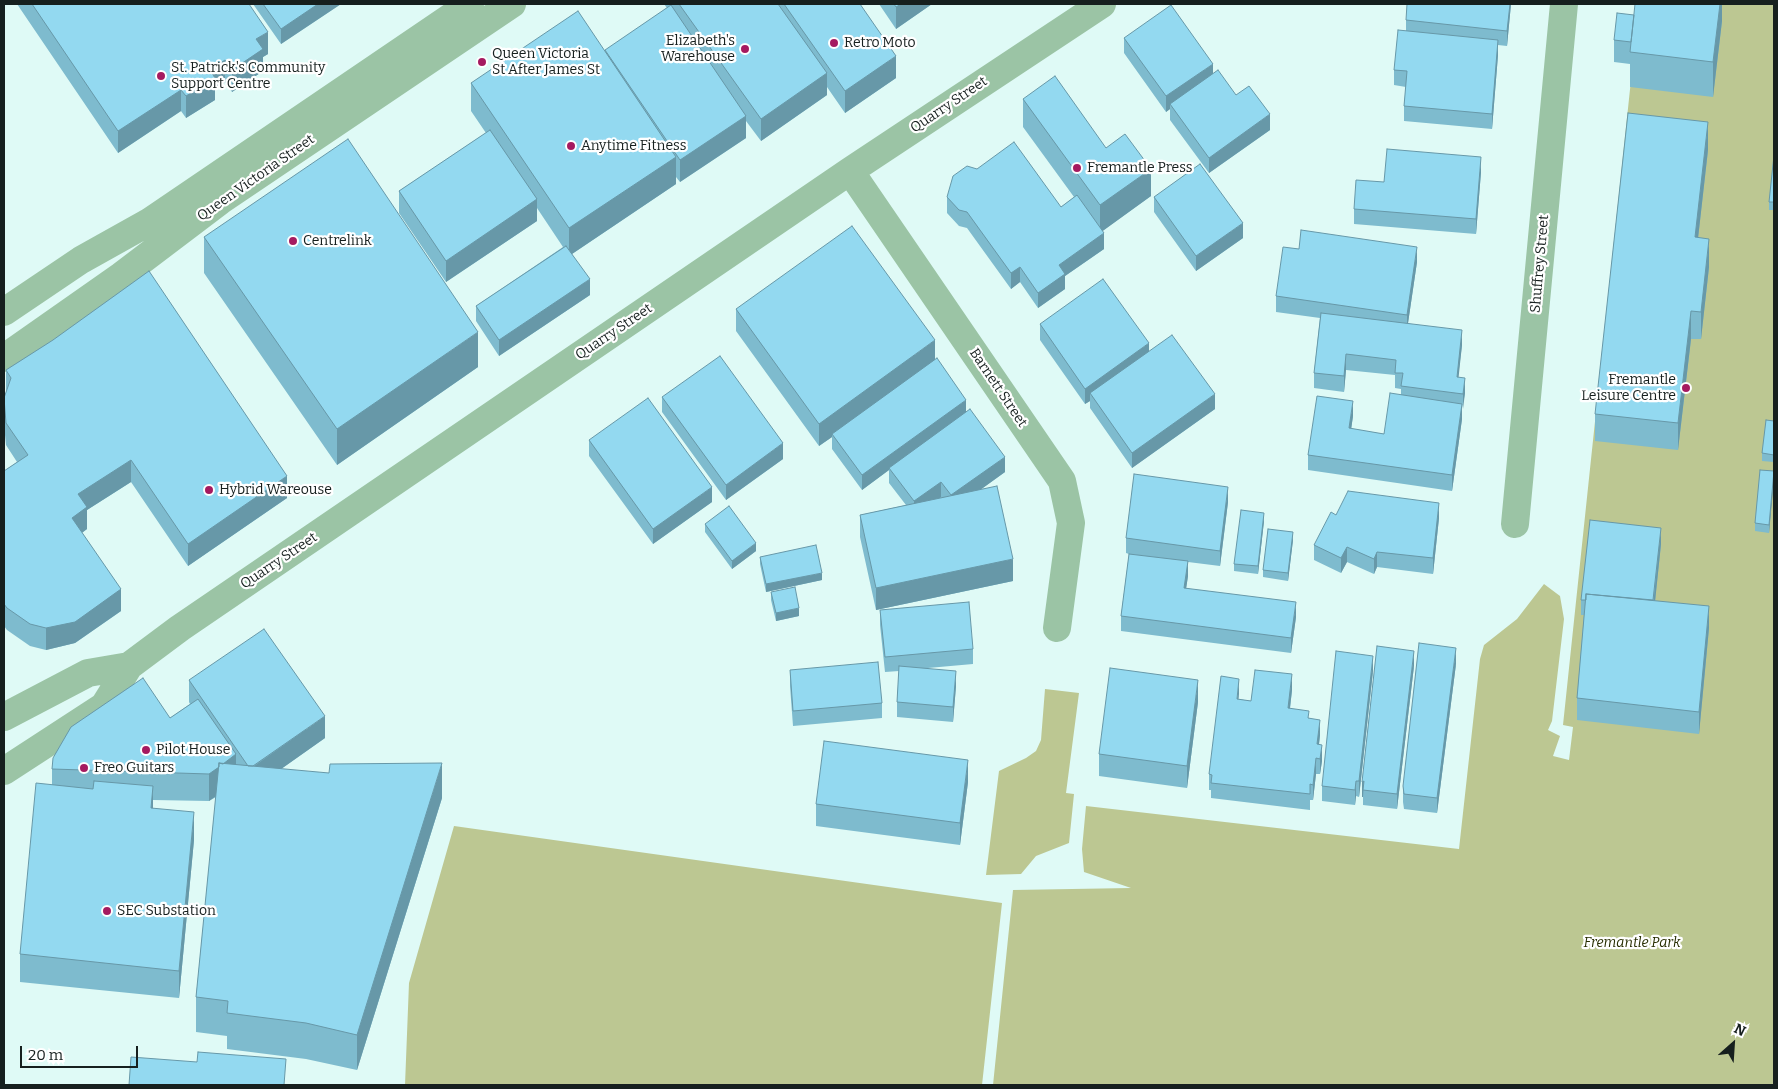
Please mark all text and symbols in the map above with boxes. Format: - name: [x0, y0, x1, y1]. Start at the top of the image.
- place label: Elizabeth's Warehouse: [661, 33, 735, 65]
- place label: Retro Moto: [844, 35, 916, 51]
- marker: Retro Moto: [828, 37, 840, 49]
- marker: Elizabeth's Warehouse: [739, 43, 751, 55]
- place label: Queen Victoria St After James St: [492, 46, 600, 78]
- marker: Queen Victoria St After James St: [476, 56, 488, 68]
- place label: St. Patrick's Community Support Centre: [171, 60, 325, 92]
- marker: St. Patrick's Community Support Centre: [155, 70, 167, 82]
- street label: Quarry Street: [907, 73, 991, 137]
- street label: Queen Victoria Street: [194, 131, 318, 225]
- place label: Anytime Fitness: [581, 138, 686, 154]
- marker: Anytime Fitness: [565, 140, 577, 152]
- place label: Fremantle Press: [1087, 160, 1193, 176]
- marker: Fremantle Press: [1071, 162, 1083, 174]
- street label: Shuffrey Street: [1527, 214, 1553, 314]
- place label: Centrelink: [303, 233, 372, 249]
- marker: Centrelink: [287, 235, 299, 247]
- street label: Quarry Street: [572, 300, 656, 364]
- street label: Barnett Street: [965, 345, 1031, 431]
- place label: Fremantle Leisure Centre: [1581, 372, 1676, 404]
- marker: Fremantle Leisure Centre: [1680, 382, 1692, 394]
- place label: Hybrid Wareouse: [219, 482, 332, 498]
- marker: Hybrid Wareouse: [203, 484, 215, 496]
- street label: Quarry Street: [237, 529, 321, 593]
- place label: Pilot House: [156, 742, 230, 758]
- marker: Pilot House: [140, 744, 152, 756]
- place label: Freo Guitars: [94, 760, 174, 776]
- marker: Freo Guitars: [78, 762, 90, 774]
- place label: SEC Substation: [117, 903, 216, 919]
- marker: SEC Substation: [101, 905, 113, 917]
- park label: Fremantle Park: [1584, 935, 1680, 951]
- north arrow: [1708, 1019, 1758, 1069]
- text: N: [1731, 1020, 1748, 1040]
- scale bar: [22, 1036, 140, 1068]
- text: 20 m: [28, 1046, 63, 1064]

